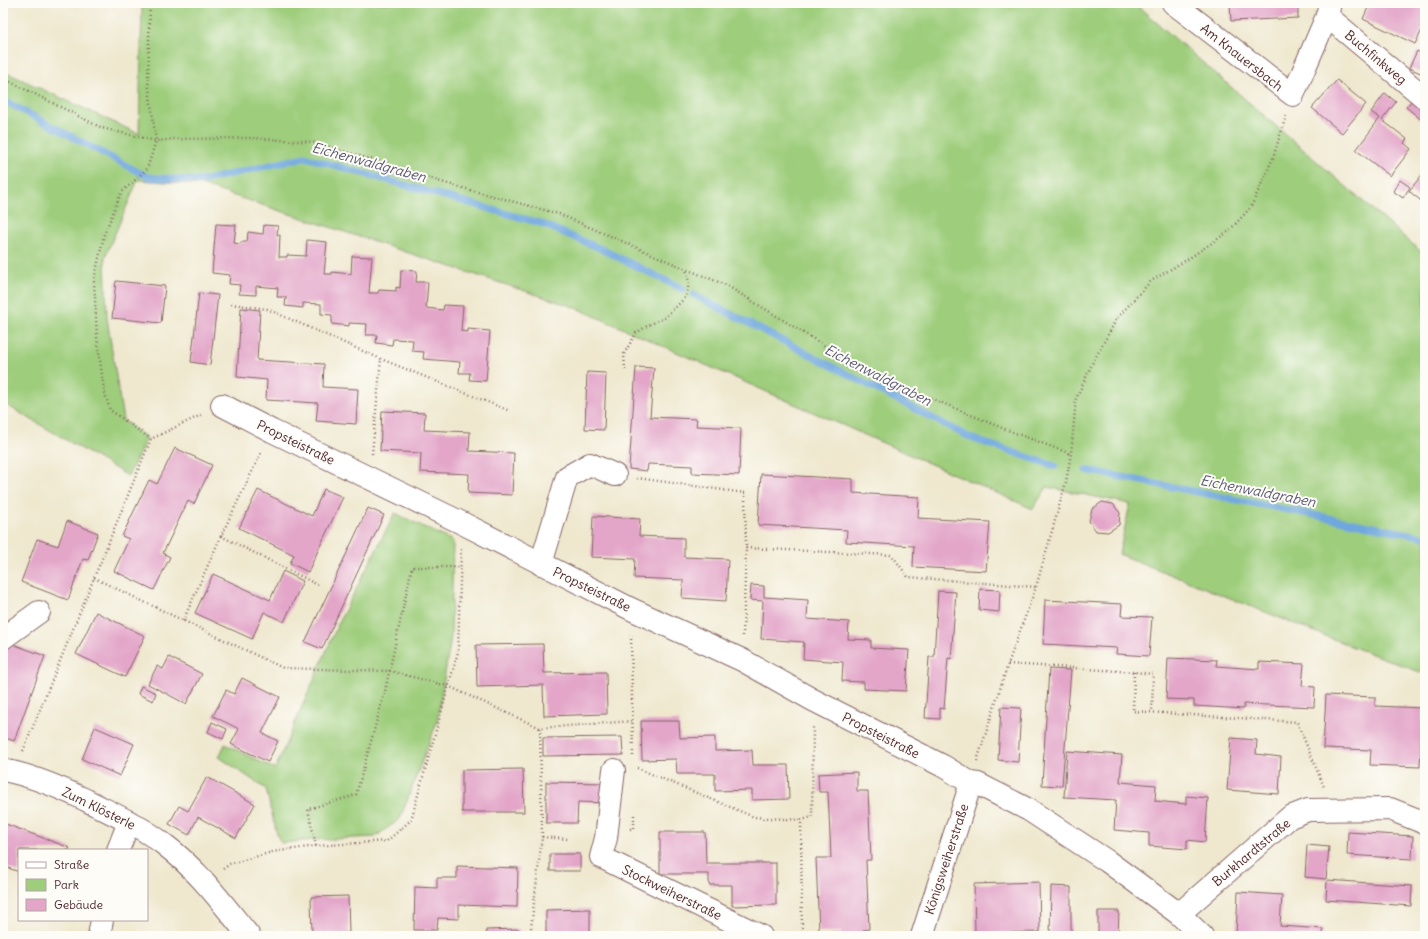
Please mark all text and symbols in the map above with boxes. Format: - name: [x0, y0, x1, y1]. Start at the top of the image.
- street label: Am Knauersbach: [1197, 20, 1287, 95]
- street label: Buchfinkweg: [1341, 26, 1410, 88]
- water label: Eichenwaldgraben: [310, 138, 429, 186]
- water label: Eichenwaldgraben: [822, 340, 935, 410]
- street label: Propsteistraße: [254, 416, 338, 469]
- water label: Eichenwaldgraben: [1199, 471, 1318, 511]
- street label: Propsteistraße: [550, 563, 634, 616]
- street label: Propsteistraße: [839, 709, 922, 762]
- street label: Zum Klösterle: [59, 783, 138, 834]
- street label: Königsweiherstraße: [921, 802, 972, 917]
- street label: Burkhardtstraße: [1209, 815, 1294, 890]
- legend: [18, 849, 148, 921]
- text: Straße: [54, 857, 89, 872]
- street label: Stockweiherstraße: [619, 861, 724, 924]
- text: Park: [54, 877, 79, 892]
- text: Gebäude: [54, 897, 103, 912]

